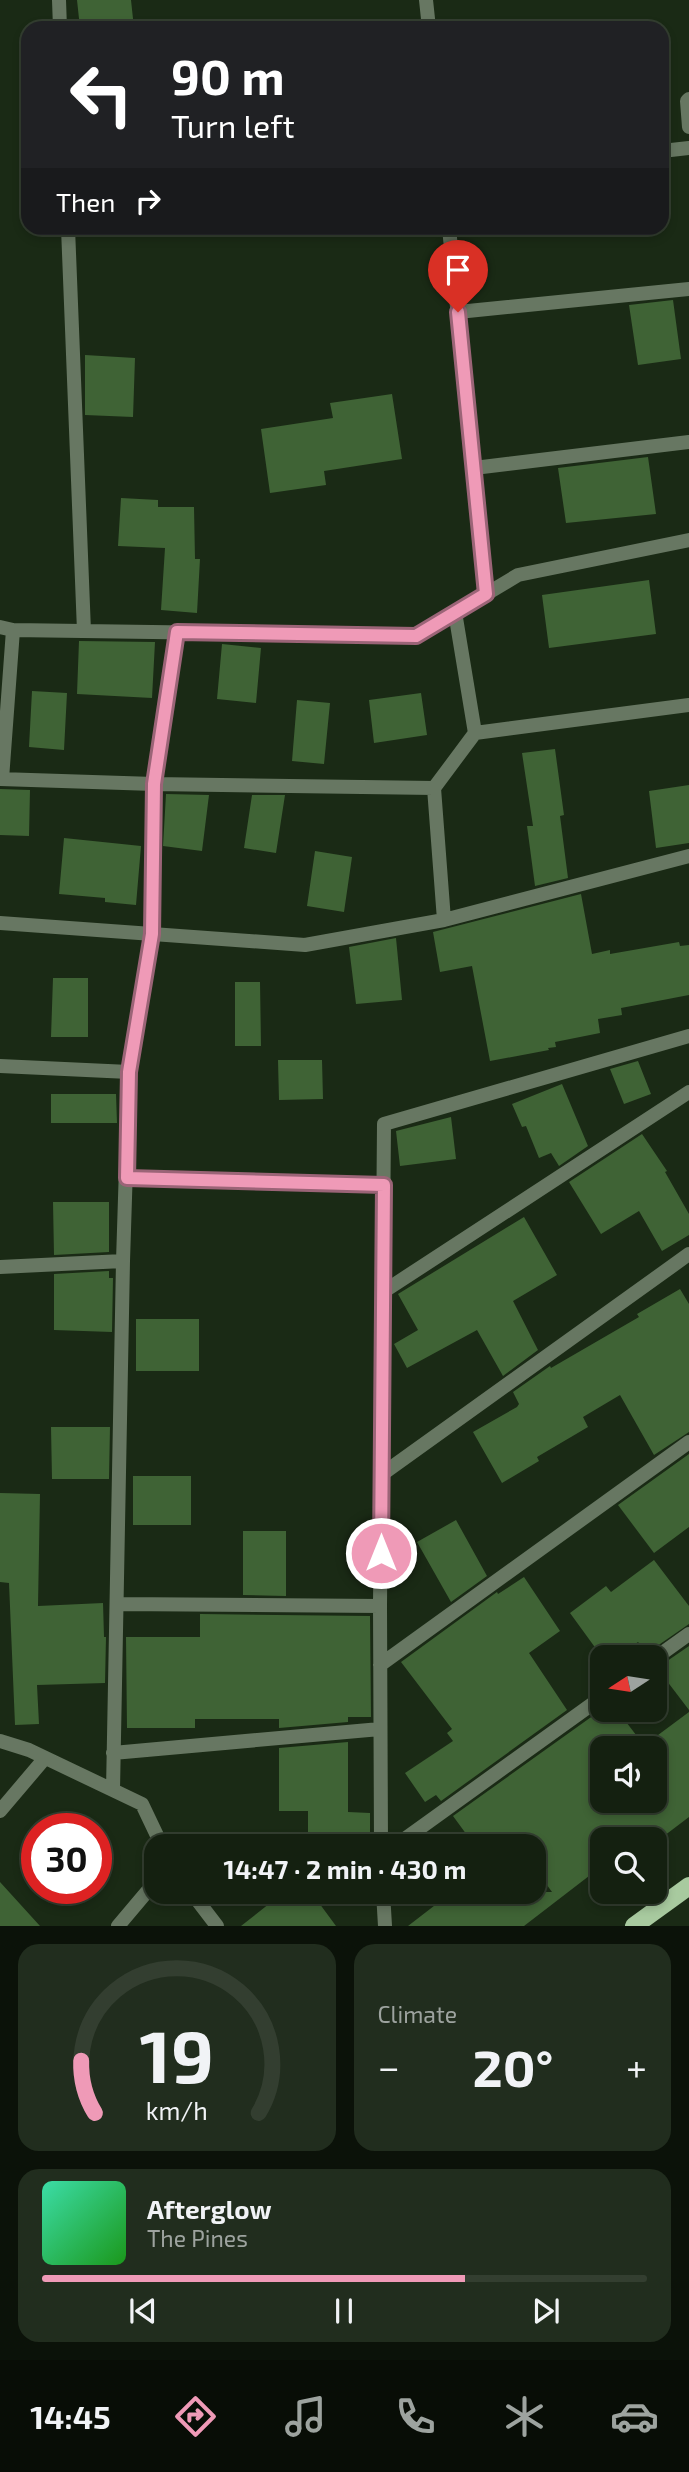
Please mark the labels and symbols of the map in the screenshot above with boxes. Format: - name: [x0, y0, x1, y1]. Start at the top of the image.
- pin: [428, 240, 488, 312]
- position arrow: [344, 1516, 418, 1590]
- north arrow: [590, 1645, 667, 1722]
- speed limit sign: 30: [21, 1813, 112, 1904]

